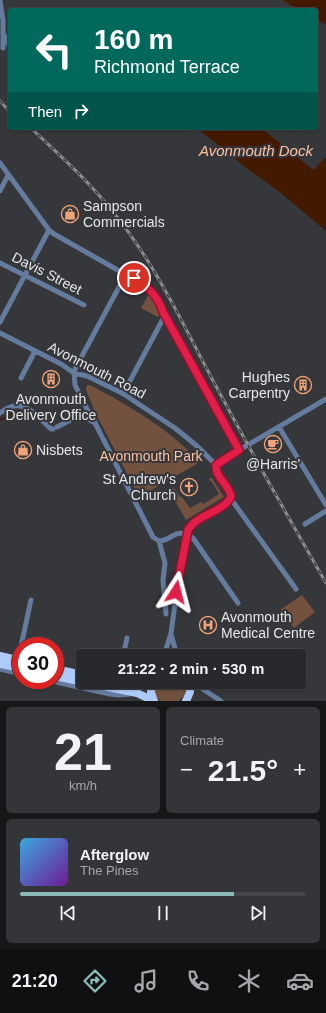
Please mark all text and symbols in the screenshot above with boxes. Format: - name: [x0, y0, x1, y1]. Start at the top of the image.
- icon: left: [28, 24, 80, 76]
- text: 160 m: [94, 24, 173, 55]
- text: Richmond Terrace: [94, 57, 240, 77]
- icon: right: [70, 100, 92, 122]
- text: Then: [28, 103, 62, 120]
- water label: Avonmouth Dock: [198, 142, 314, 159]
- place label: Sampson Commercials: [83, 198, 165, 230]
- shop icon: Sampson Commercials: [60, 204, 80, 224]
- street label: Davis Street: [9, 249, 85, 297]
- pin: [117, 261, 151, 295]
- icon: arrive: [123, 267, 145, 289]
- street label: Avonmouth Road: [45, 338, 149, 402]
- building icon: Avonmouth Delivery Office: [41, 369, 61, 389]
- place label: Hughes Carpentry: [229, 369, 290, 401]
- building icon: Hughes Carpentry: [293, 375, 313, 395]
- place label: Avonmouth Delivery Office: [6, 391, 97, 423]
- cafe icon: @Harris': [263, 434, 283, 454]
- shop icon: Nisbets: [13, 440, 33, 460]
- place label: Nisbets: [36, 442, 83, 458]
- park label: Avonmouth Park: [99, 448, 204, 464]
- place label: @Harris': [246, 456, 300, 472]
- place label: St Andrew's Church: [103, 471, 176, 503]
- church icon: St Andrew's Church: [179, 477, 199, 497]
- position arrow: [155, 571, 197, 613]
- place label: Avonmouth Medical Centre: [221, 609, 315, 641]
- hospital icon: Avonmouth Medical Centre: [198, 615, 218, 635]
- speed limit sign: 30: [12, 637, 64, 689]
- text: 21:22 · 2 min · 530 m: [118, 660, 264, 677]
- text: 21: [54, 723, 112, 781]
- text: Climate: [180, 733, 224, 748]
- text: 21.5°: [208, 754, 278, 787]
- text: −: [180, 757, 193, 782]
- text: +: [293, 757, 306, 782]
- text: km/h: [69, 778, 97, 793]
- text: Afterglow: [80, 846, 149, 863]
- text: The Pines: [80, 863, 139, 878]
- icon: previous: [57, 902, 79, 924]
- icon: pause: [152, 902, 174, 924]
- icon: next: [247, 902, 269, 924]
- icon: directions: [81, 967, 109, 995]
- icon: music: [132, 967, 160, 995]
- icon: phone: [184, 967, 212, 995]
- icon: climate: [235, 967, 263, 995]
- icon: car: [286, 967, 314, 995]
- text: 21:20: [12, 971, 58, 991]

